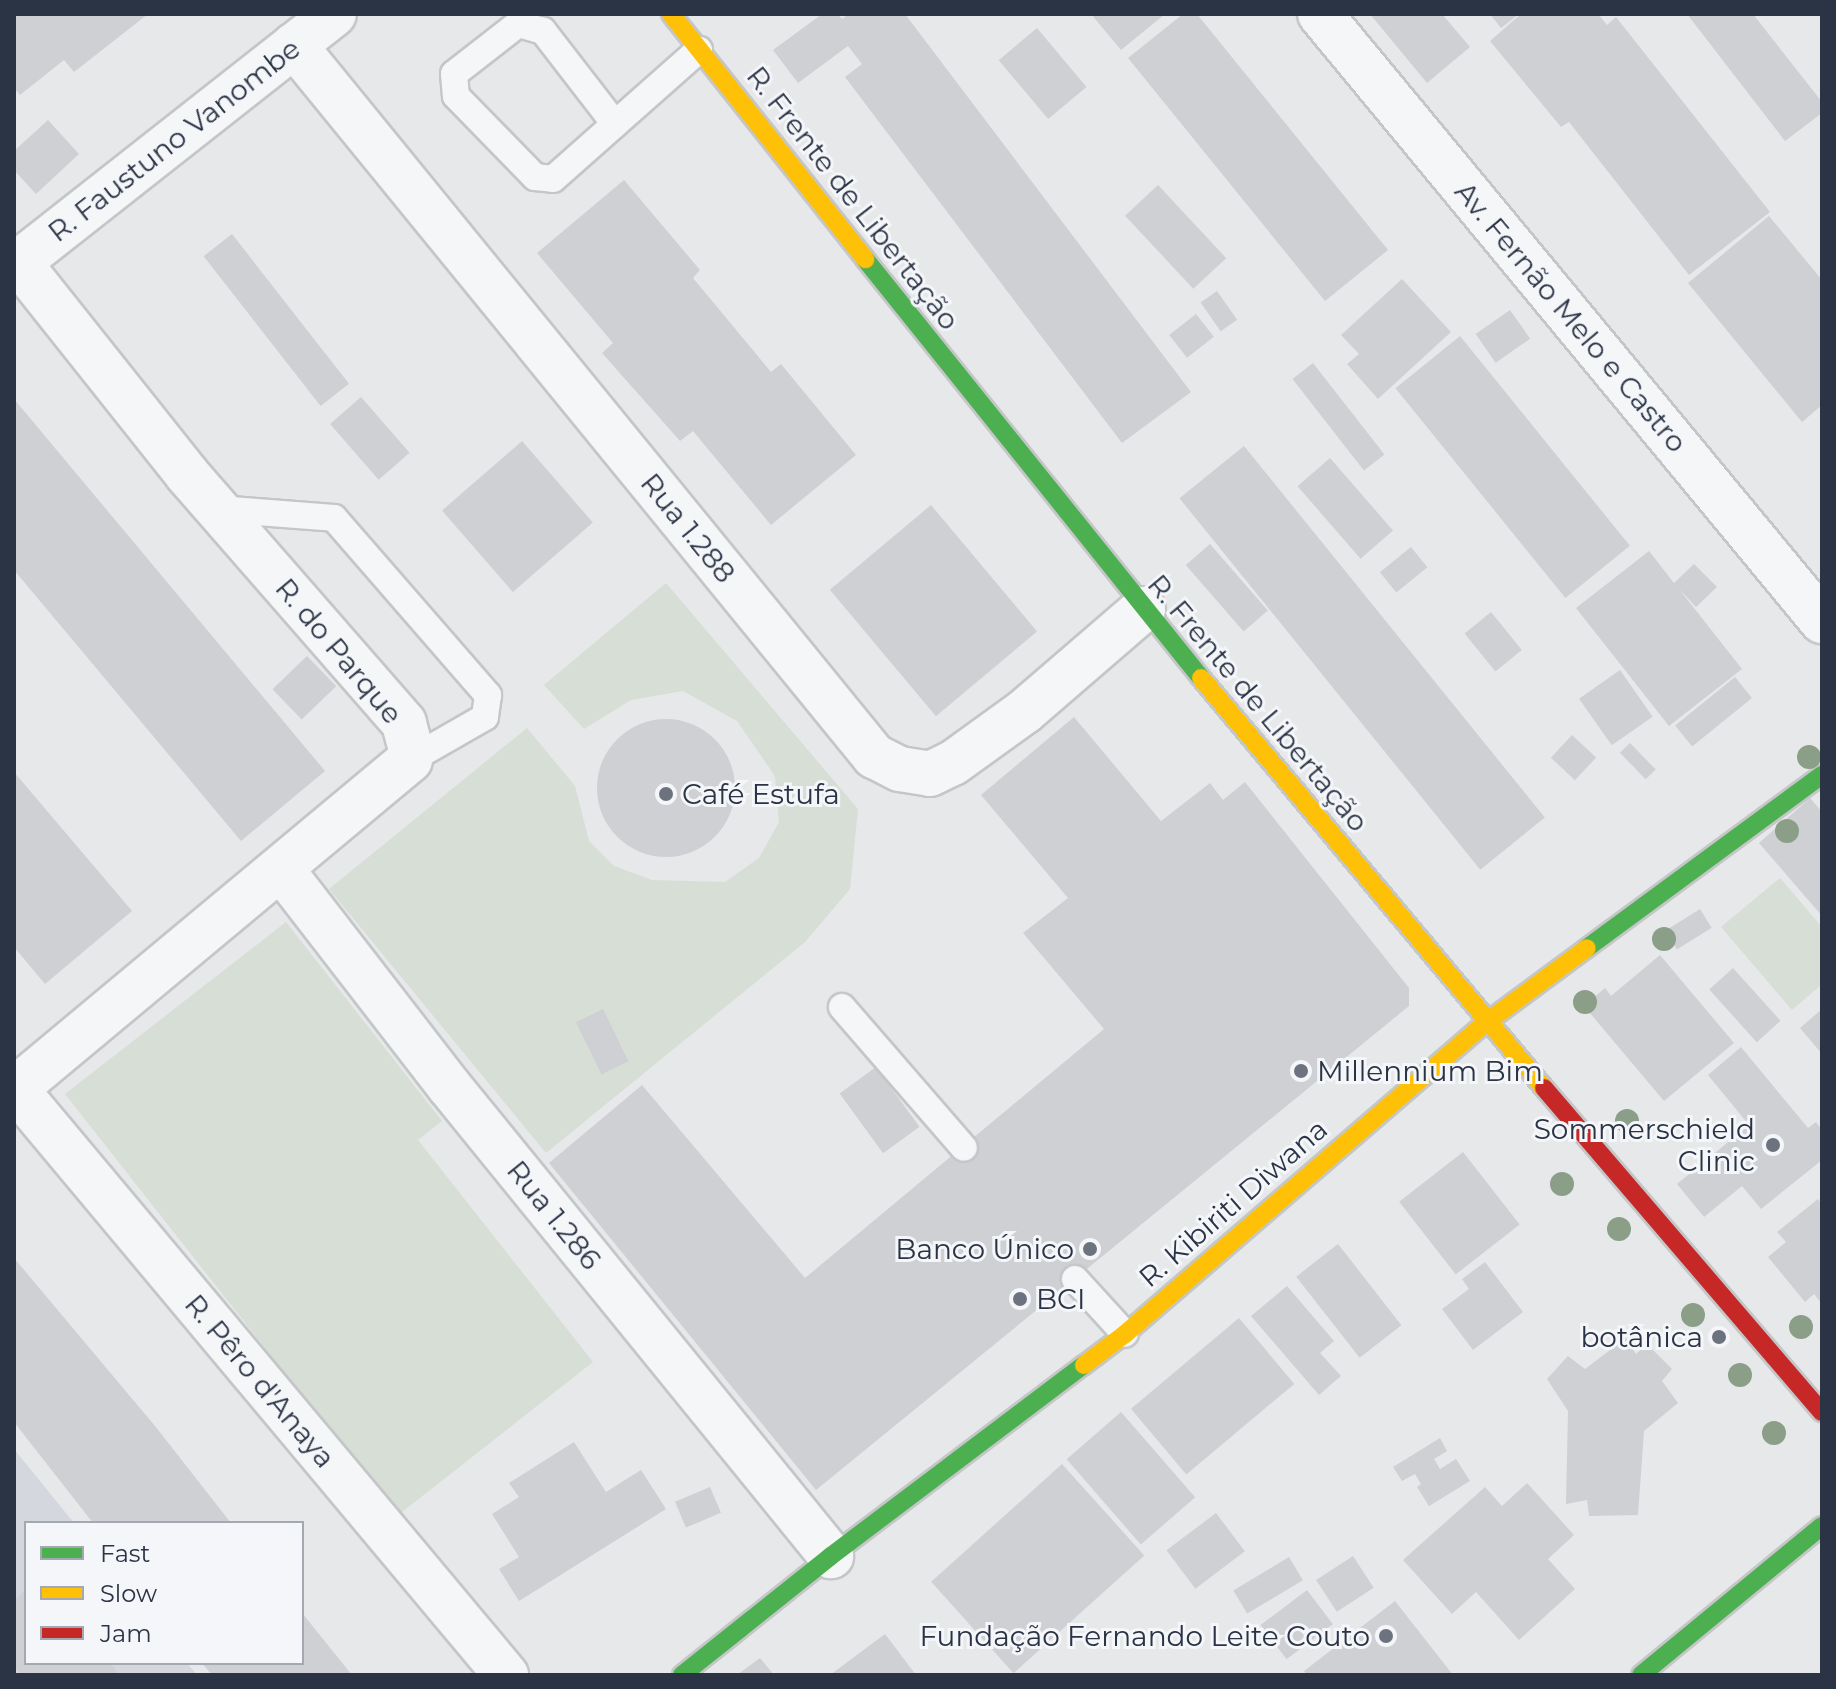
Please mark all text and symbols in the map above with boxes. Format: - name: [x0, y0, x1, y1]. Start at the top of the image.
- street label: R. Faustuno Vanombe: [41, 31, 307, 249]
- street label: R. Frente de Libertação: [740, 60, 966, 336]
- street label: Av. Fernão Melo e Castro: [1448, 175, 1694, 459]
- street label: Rua 1.288: [634, 467, 742, 589]
- street label: R. Frente de Libertação: [1141, 568, 1375, 838]
- street label: R. do Parque: [269, 572, 409, 730]
- place label: Café Estufa: [682, 777, 840, 811]
- marker: Café Estufa: [657, 785, 675, 803]
- place label: Millennium Bim: [1317, 1054, 1543, 1088]
- marker: Millennium Bim: [1292, 1062, 1310, 1080]
- street label: R. Kibiriti Diwana: [1132, 1112, 1334, 1294]
- place label: Sommerschield Clinic: [1534, 1112, 1755, 1178]
- marker: Sommerschield Clinic: [1762, 1134, 1784, 1156]
- street label: Rua 1.286: [500, 1154, 608, 1276]
- place label: Banco Único: [895, 1232, 1074, 1266]
- marker: Banco Único: [1081, 1240, 1099, 1258]
- place label: BCI: [1036, 1282, 1085, 1316]
- street label: R. Pêro d'Anaya: [178, 1288, 342, 1474]
- marker: BCI: [1011, 1290, 1029, 1308]
- place label: botânica: [1580, 1320, 1703, 1354]
- marker: botânica: [1710, 1328, 1728, 1346]
- legend: [24, 1521, 304, 1665]
- text: Fast: [100, 1539, 150, 1568]
- text: Slow: [100, 1579, 157, 1608]
- text: Jam: [100, 1619, 152, 1648]
- place label: Fundação Fernando Leite Couto: [919, 1619, 1370, 1653]
- marker: Fundação Fernando Leite Couto: [1377, 1627, 1395, 1645]

